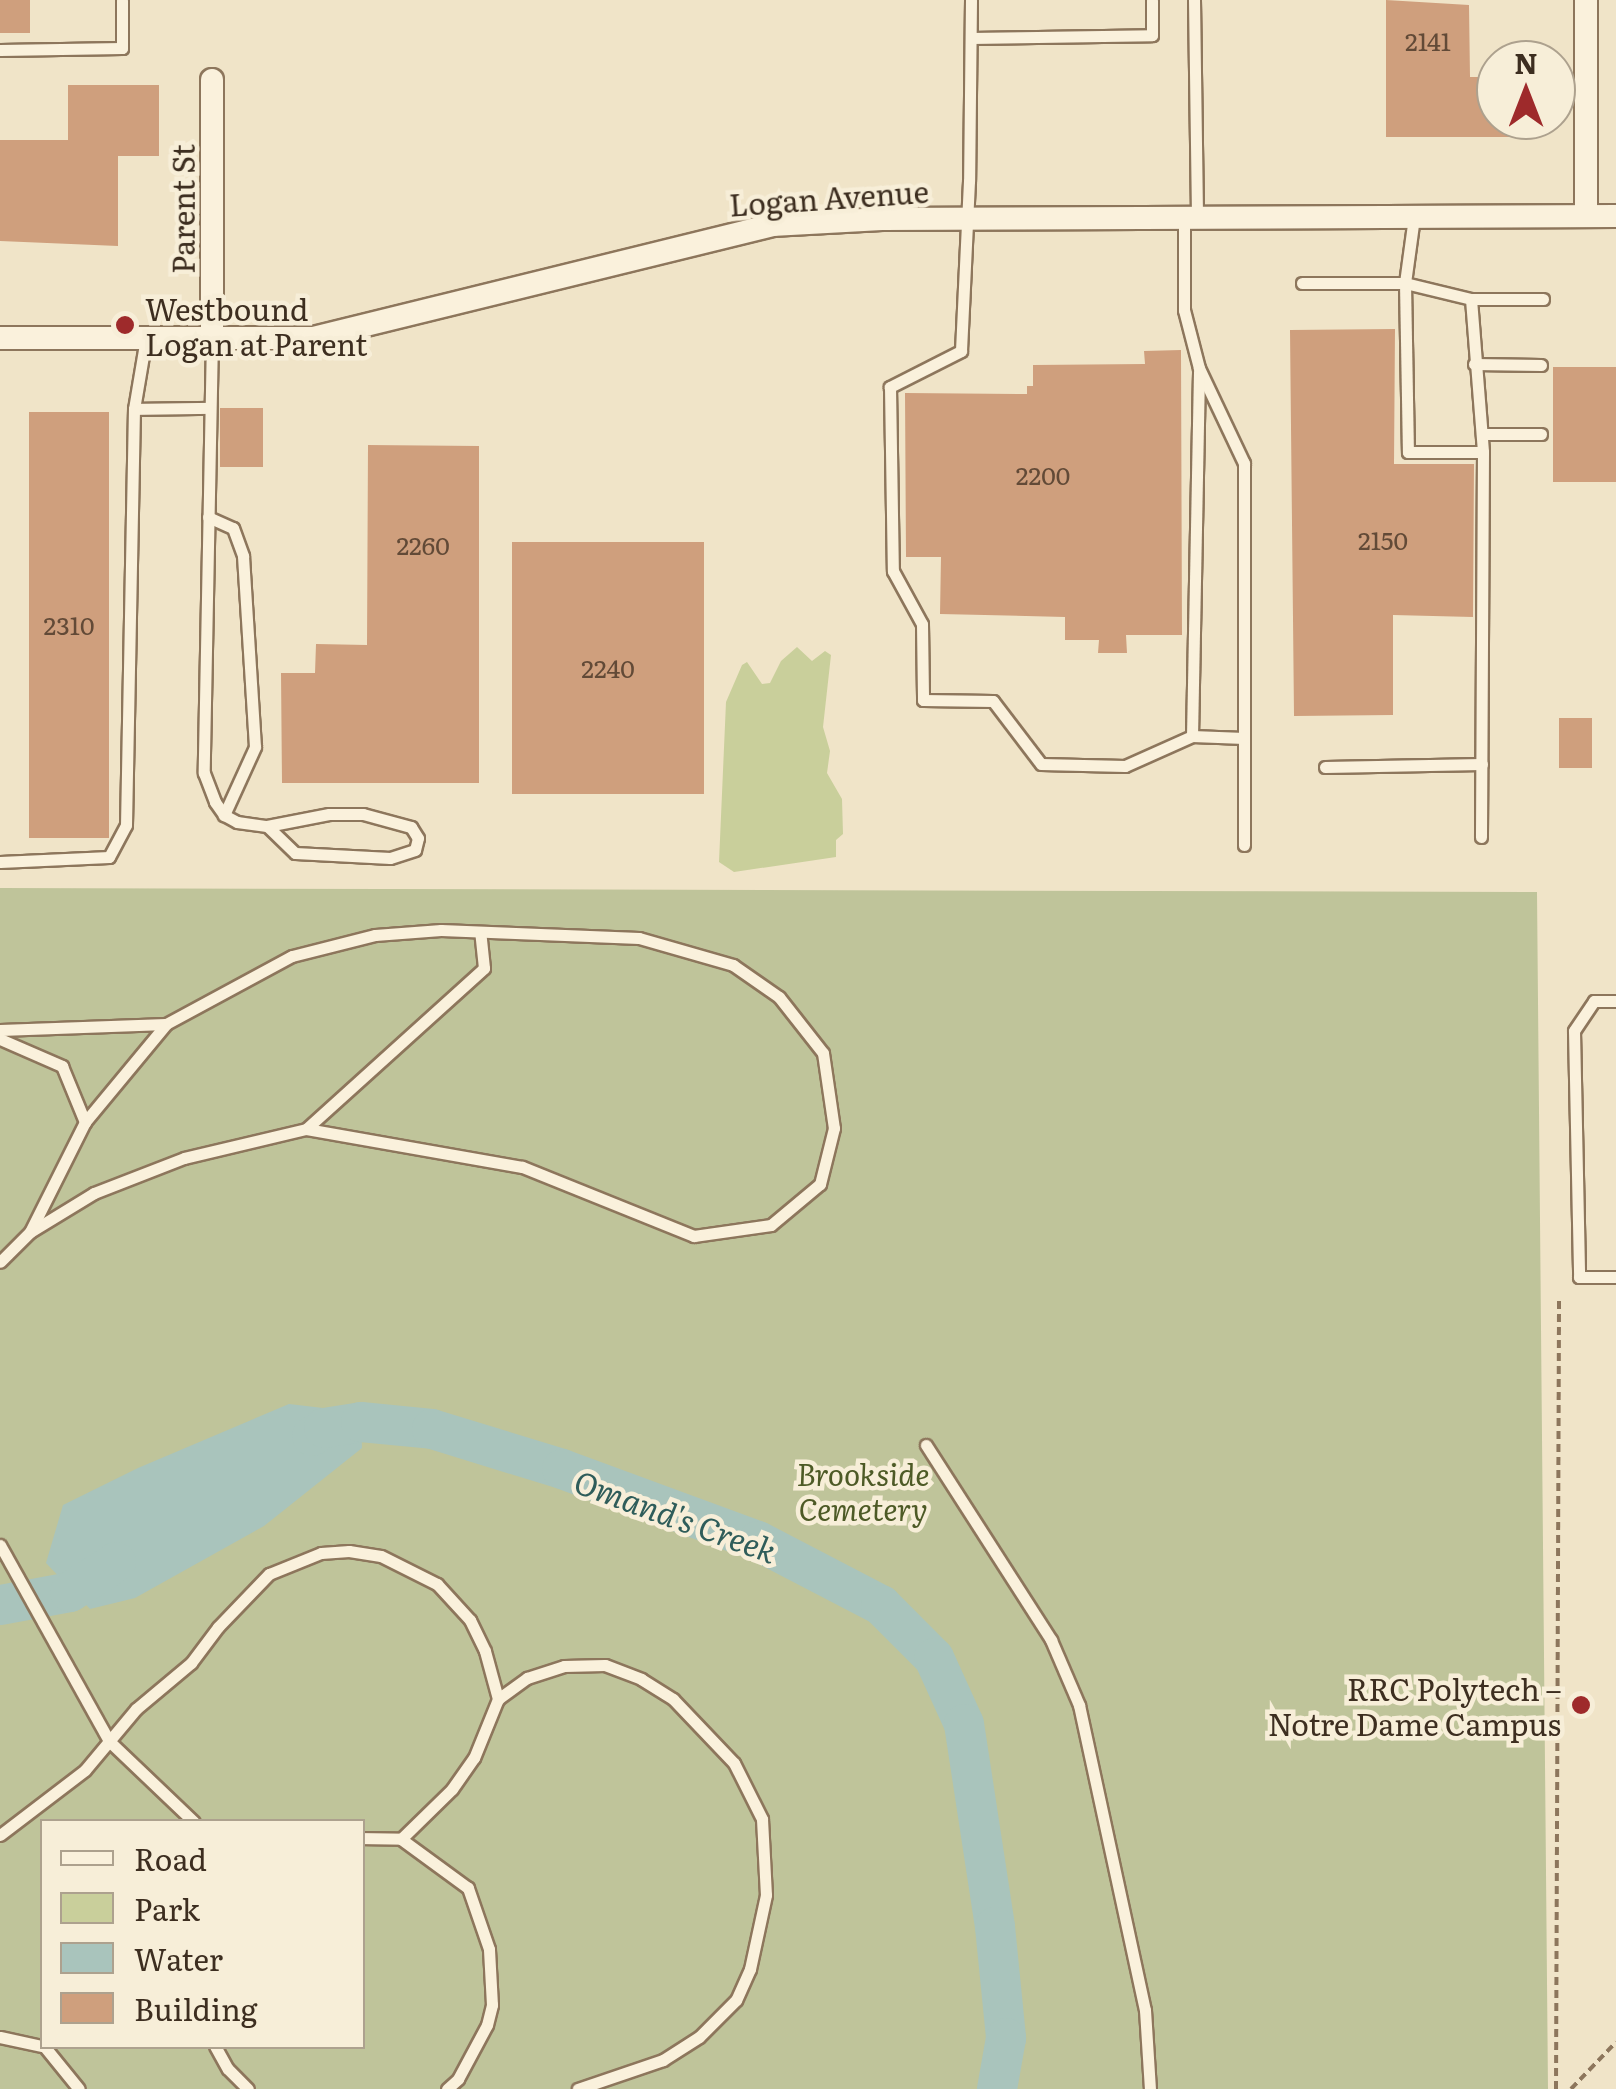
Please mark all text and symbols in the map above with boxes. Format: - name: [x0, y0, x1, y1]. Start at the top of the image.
- house number: 2141: [1405, 26, 1451, 56]
- north arrow: [1476, 40, 1576, 140]
- text: N: [1514, 41, 1538, 83]
- street label: Parent St: [164, 144, 200, 274]
- street label: Logan Avenue: [728, 172, 930, 222]
- place label: Westbound Logan at Parent: [145, 290, 367, 360]
- marker: Westbound Logan at Parent: [114, 314, 136, 336]
- house number: 2200: [1016, 460, 1070, 490]
- house number: 2150: [1358, 525, 1408, 555]
- house number: 2260: [396, 530, 450, 560]
- house number: 2310: [44, 610, 94, 640]
- house number: 2240: [581, 653, 635, 683]
- park label: Brookside Cemetery: [797, 1455, 929, 1526]
- water label: Omand's Creek: [570, 1461, 782, 1569]
- place label: RRC Polytech – Notre Dame Campus: [1268, 1670, 1561, 1740]
- marker: RRC Polytech – Notre Dame Campus: [1570, 1694, 1592, 1716]
- legend: [40, 1819, 365, 2049]
- text: Road: [134, 1836, 207, 1880]
- text: Park: [134, 1886, 200, 1930]
- text: Water: [134, 1936, 223, 1980]
- text: Building: [134, 1986, 258, 2030]

